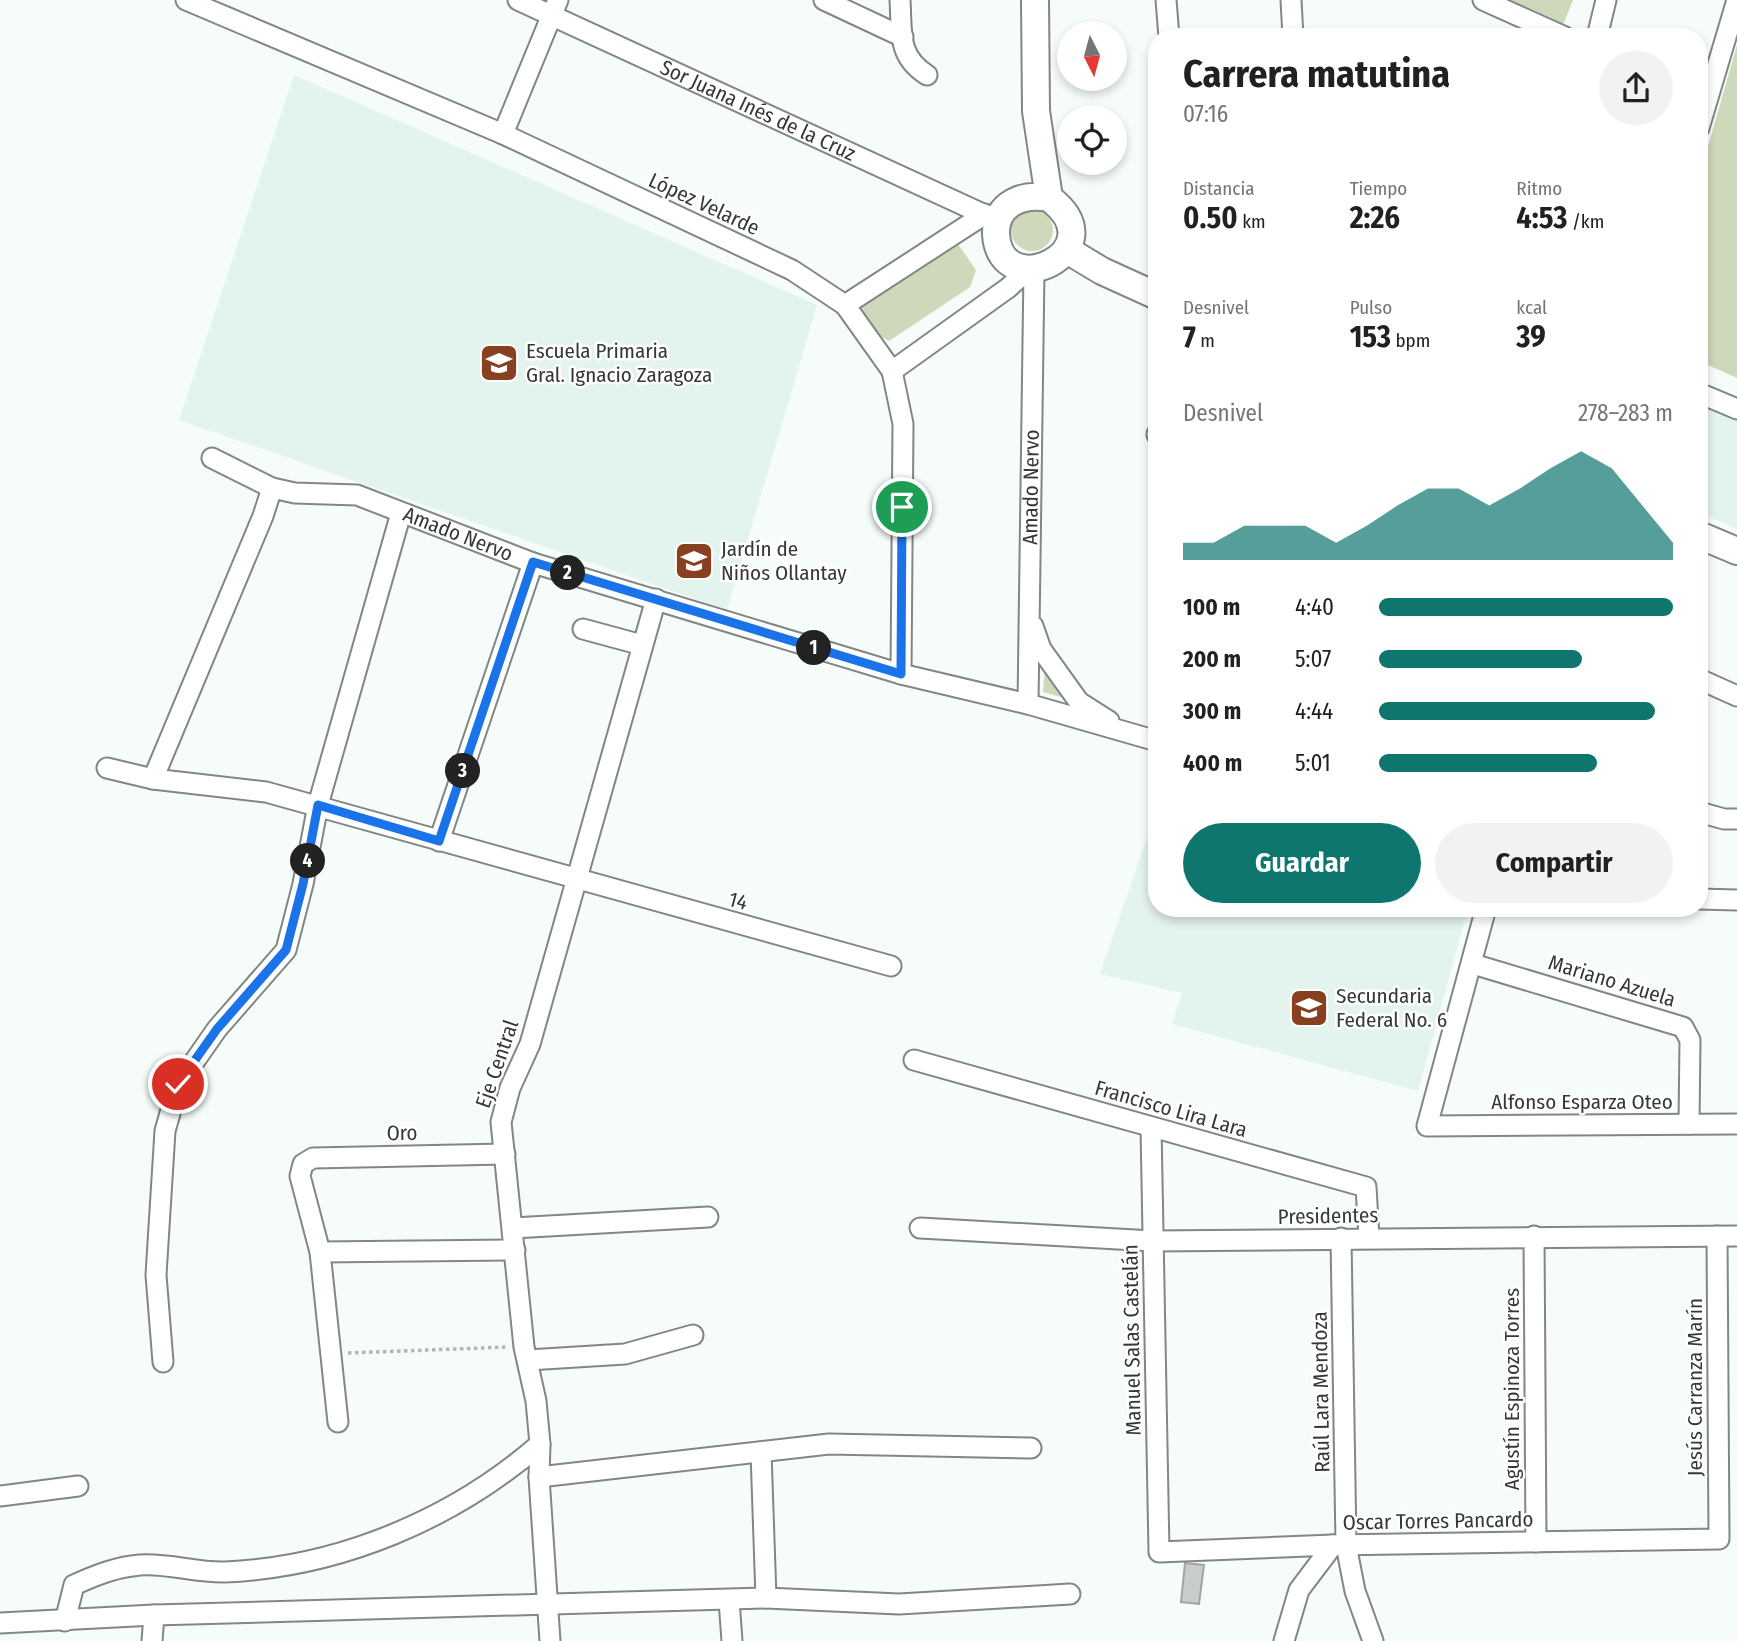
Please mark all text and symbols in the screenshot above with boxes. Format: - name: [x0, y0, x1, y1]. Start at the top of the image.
- north arrow: [1057, 21, 1127, 91]
- map controls: [1057, 21, 1127, 175]
- text: Carrera matutina: [1183, 51, 1450, 97]
- button: share: [1599, 51, 1673, 125]
- street label: Sor Juana Inés de la Cruz: [656, 54, 860, 167]
- text: 07:16: [1183, 100, 1228, 128]
- button: locate: [1057, 105, 1127, 175]
- street label: López Velarde: [645, 167, 763, 241]
- text: Distancia: [1183, 177, 1255, 200]
- text: Tiempo: [1350, 177, 1407, 200]
- text: Ritmo: [1516, 177, 1562, 200]
- text: 0.50: [1183, 200, 1238, 236]
- text: 2:26: [1350, 200, 1400, 236]
- text: 4:53: [1516, 200, 1568, 236]
- text: km: [1238, 210, 1266, 233]
- text: /km: [1568, 210, 1604, 233]
- text: Desnivel: [1183, 296, 1249, 319]
- text: Pulso: [1350, 296, 1392, 319]
- text: kcal: [1516, 296, 1547, 319]
- text: 7: [1183, 319, 1196, 355]
- text: 153: [1350, 319, 1391, 355]
- text: 39: [1516, 319, 1546, 355]
- text: m: [1196, 329, 1215, 352]
- text: bpm: [1391, 329, 1430, 352]
- place label: Escuela Primaria Gral. Ignacio Zaragoza: [526, 338, 712, 388]
- school or university icon: Escuela Primaria Gral. Ignacio Zaragoza: [478, 342, 520, 384]
- text: Desnivel: [1183, 399, 1263, 427]
- text: 278–283 m: [1578, 399, 1673, 427]
- street label: Amado Nervo: [1017, 429, 1045, 545]
- pin: [872, 477, 932, 537]
- icon: arrive: [883, 488, 921, 526]
- street label: Amado Nervo: [399, 501, 517, 567]
- place label: Jardín de Niños Ollantay: [721, 536, 847, 586]
- school or university icon: Jardín de Niños Ollantay: [673, 540, 715, 582]
- pin: 2: [550, 556, 586, 590]
- text: 2: [563, 561, 572, 584]
- text: 100 m: [1183, 593, 1240, 621]
- text: 4:40: [1295, 593, 1334, 621]
- pin: 1: [796, 630, 832, 666]
- text: 1: [809, 636, 818, 659]
- text: 200 m: [1183, 645, 1241, 673]
- text: 5:07: [1295, 645, 1331, 673]
- text: 300 m: [1183, 697, 1241, 725]
- text: 4:44: [1295, 697, 1333, 725]
- text: 400 m: [1183, 749, 1242, 777]
- text: 5:01: [1295, 749, 1331, 777]
- pin: 3: [446, 754, 480, 788]
- text: 3: [458, 759, 467, 782]
- button: Guardar: [1183, 823, 1421, 903]
- button: Compartir: [1435, 823, 1673, 903]
- pin: 4: [290, 844, 326, 878]
- text: 4: [303, 849, 312, 872]
- street label: 14: [726, 886, 750, 916]
- street label: Mariano Azuela: [1545, 949, 1679, 1013]
- place label: Secundaria Federal No. 6: [1336, 983, 1447, 1033]
- school or university icon: Secundaria Federal No. 6: [1288, 987, 1330, 1029]
- street label: Eje Central: [470, 1016, 524, 1111]
- pin: [148, 1054, 208, 1114]
- icon: check: [159, 1065, 197, 1103]
- street label: Francisco Lira Lara: [1092, 1075, 1250, 1143]
- street label: Alfonso Esparza Oteo: [1491, 1089, 1673, 1115]
- street label: Oro: [386, 1120, 418, 1146]
- street label: Presidentes: [1278, 1202, 1379, 1230]
- street label: Manuel Salas Castelán: [1117, 1244, 1147, 1436]
- street label: Agustín Espinoza Torres: [1499, 1288, 1525, 1490]
- street label: Jesús Carranza Marín: [1682, 1298, 1708, 1476]
- street label: Raúl Lara Mendoza: [1307, 1311, 1335, 1473]
- street label: Oscar Torres Pancardo: [1342, 1506, 1534, 1536]

